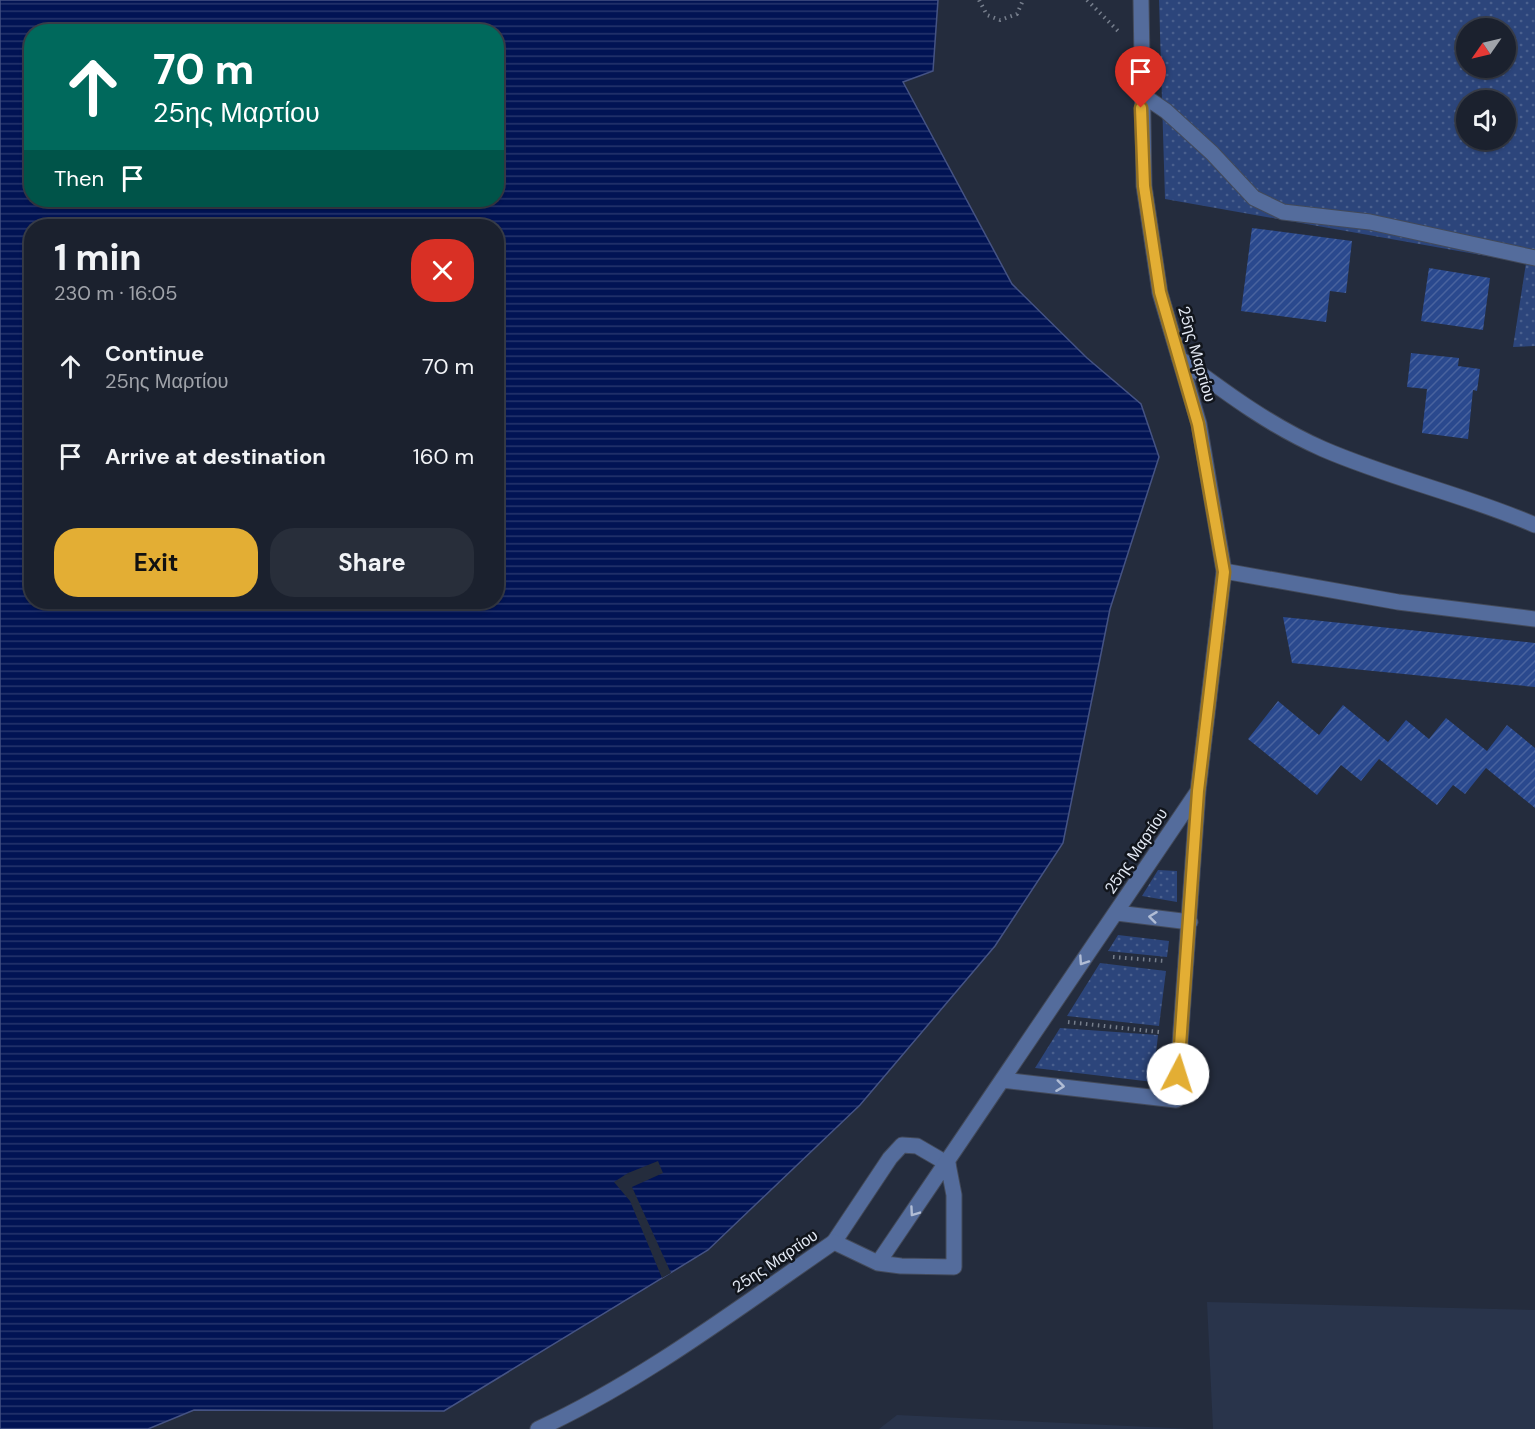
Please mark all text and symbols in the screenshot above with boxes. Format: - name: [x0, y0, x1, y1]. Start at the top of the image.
- north arrow: [1456, 18, 1516, 78]
- map controls: [1456, 18, 1516, 150]
- text: 70 m: [153, 42, 254, 97]
- pin: [1115, 46, 1166, 108]
- icon: ahead: [54, 48, 132, 126]
- icon: arrive: [1124, 55, 1157, 88]
- button: sound: [1456, 90, 1516, 150]
- text: 25ης Μαρτίου: [153, 95, 320, 130]
- icon: arrive: [116, 162, 149, 195]
- text: Then: [54, 164, 104, 193]
- text: 1 min: [54, 234, 142, 281]
- button: close: [411, 239, 474, 302]
- text: 230 m · 16:05: [54, 280, 177, 306]
- street label: 25ης Μαρτίου: [1173, 304, 1221, 404]
- text: Continue: [105, 339, 204, 368]
- icon: ahead: [54, 350, 87, 383]
- text: 70 m: [422, 352, 474, 381]
- text: 25ης Μαρτίου: [105, 368, 229, 394]
- icon: arrive: [54, 440, 87, 473]
- text: Arrive at destination: [105, 442, 326, 471]
- text: 160 m: [413, 442, 474, 471]
- button: Exit: [54, 528, 258, 597]
- button: Share: [270, 528, 474, 597]
- street label: 25ης Μαρτίου: [1100, 804, 1172, 898]
- one-way arrow: [1149, 912, 1158, 924]
- one-way arrow: [1079, 954, 1090, 965]
- position arrow: [1146, 1042, 1210, 1106]
- one-way arrow: [1056, 1080, 1065, 1092]
- one-way arrow: [910, 1205, 921, 1216]
- street label: 25ης Μαρτίου: [728, 1225, 822, 1297]

